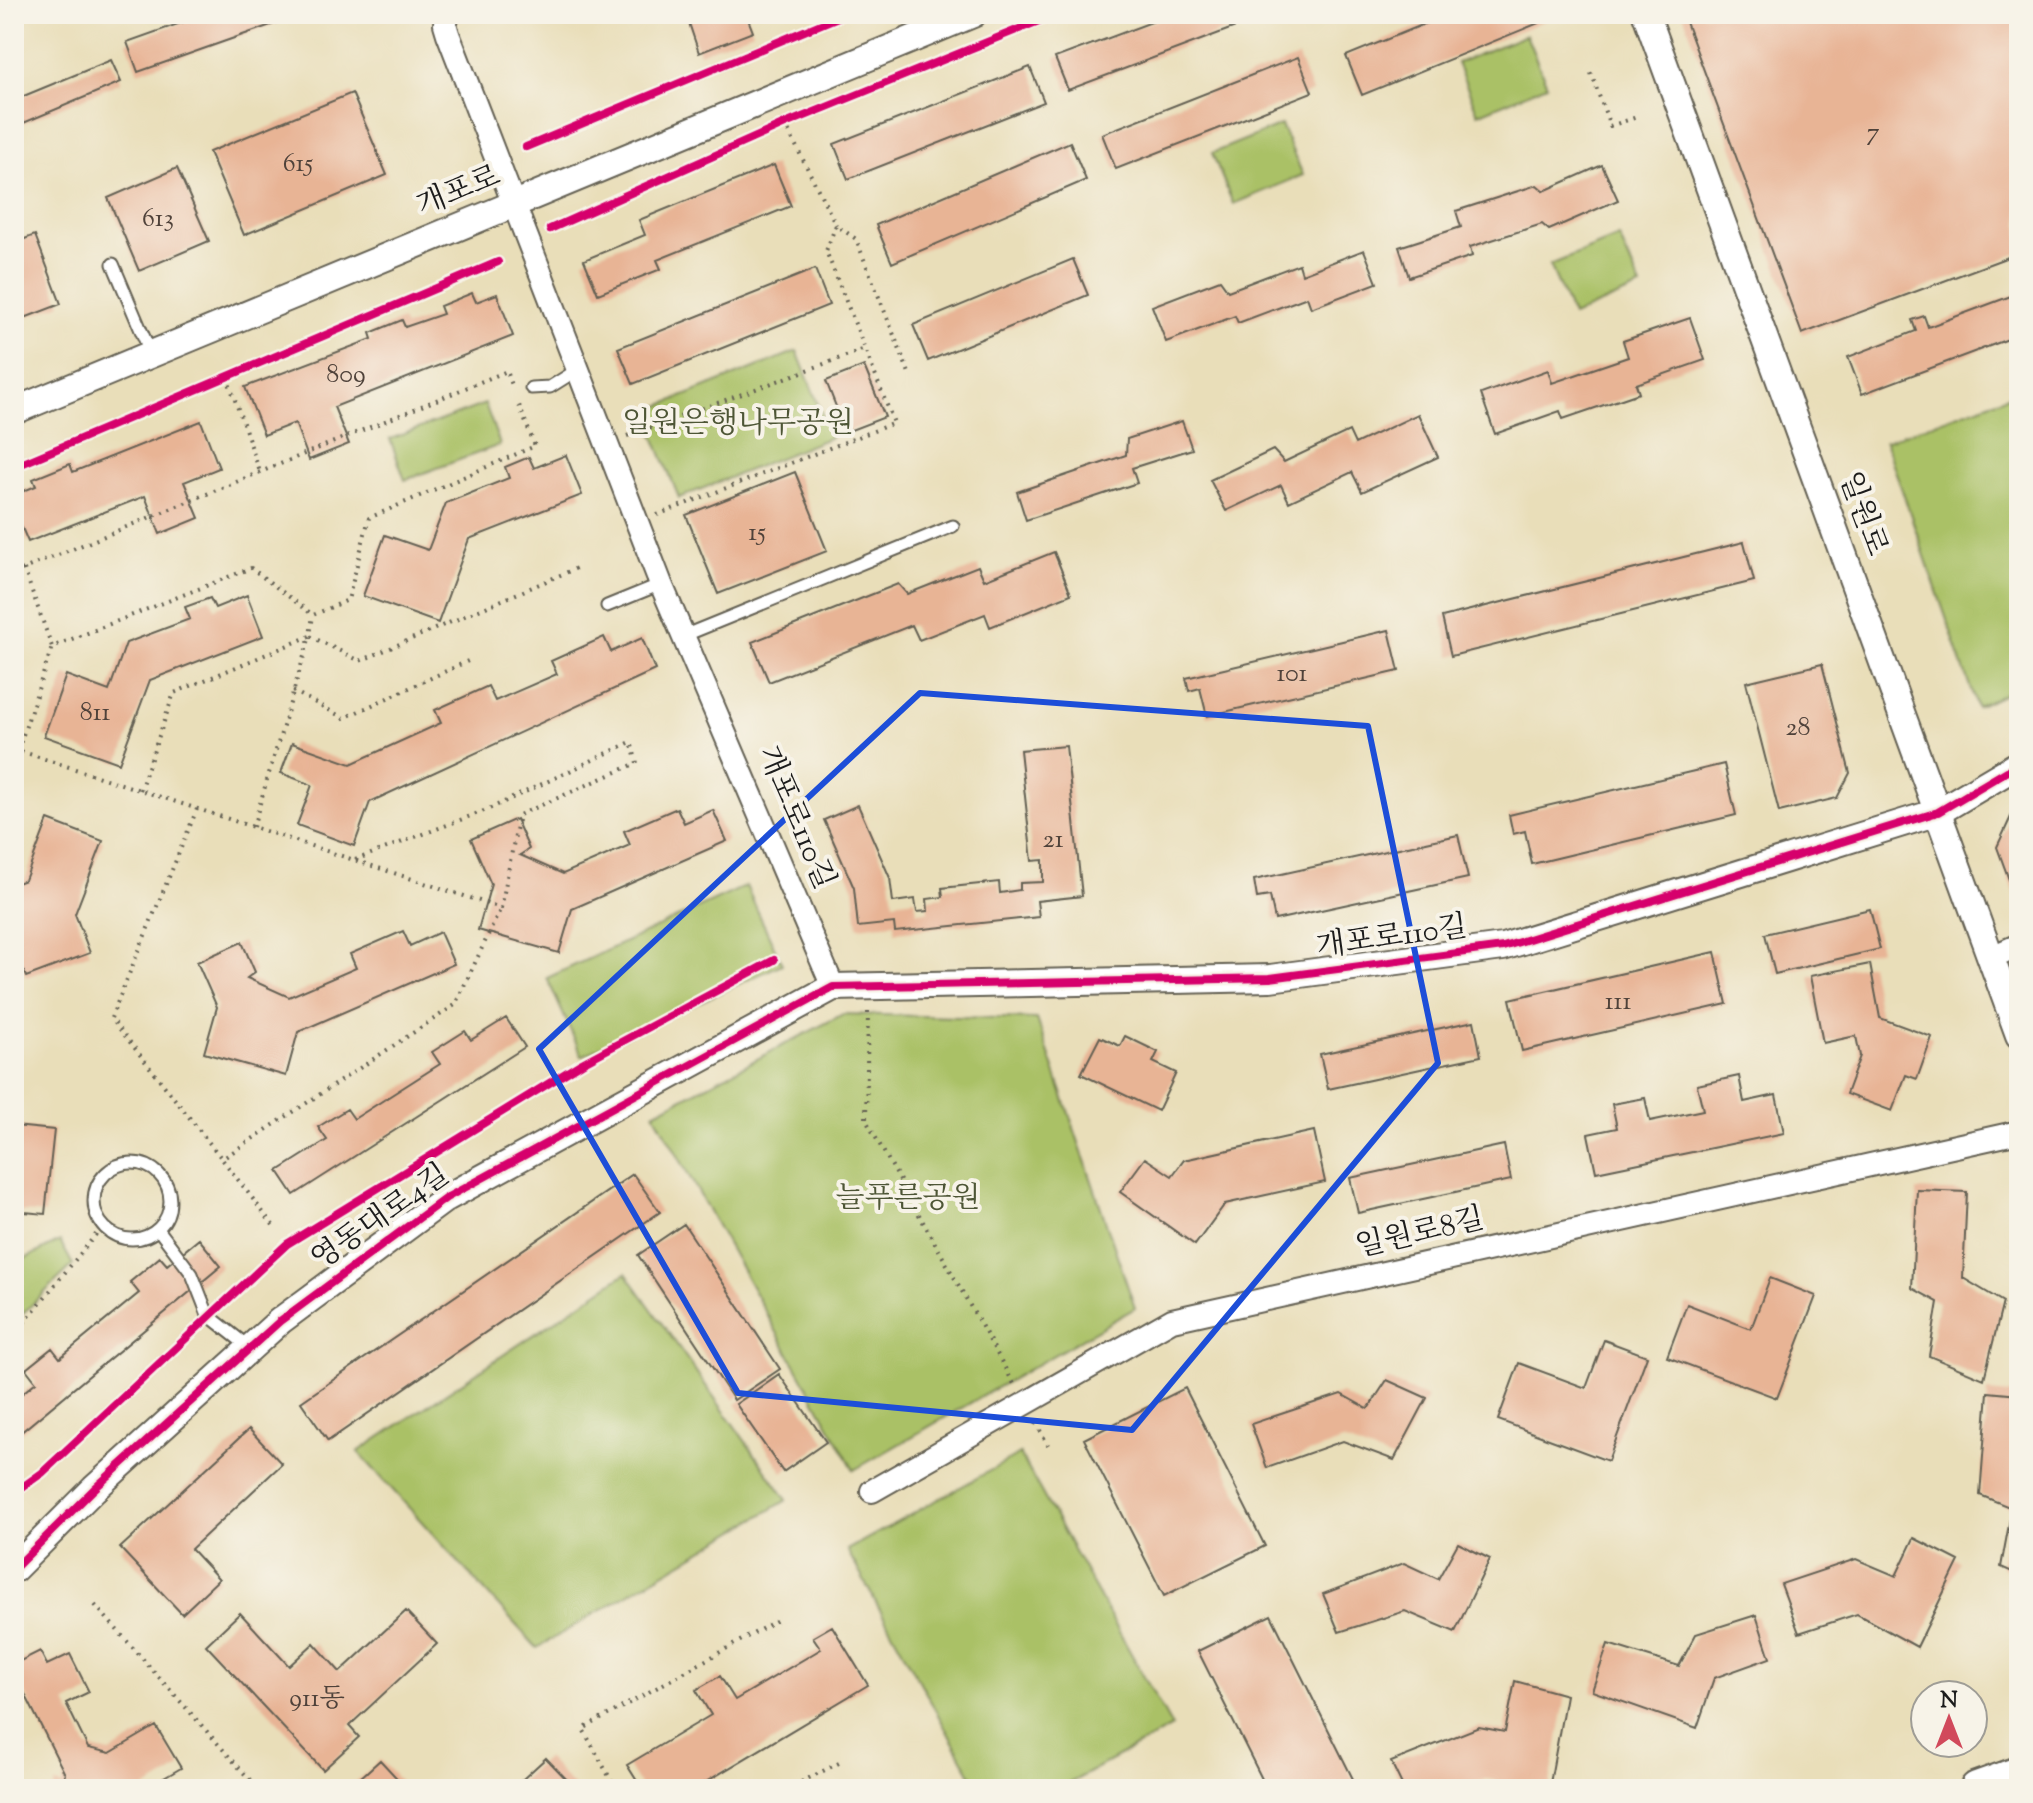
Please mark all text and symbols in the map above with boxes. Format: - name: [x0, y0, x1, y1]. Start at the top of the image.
- house number: 7: [1866, 115, 1880, 152]
- house number: 615: [283, 146, 313, 183]
- street label: 개포로: [411, 156, 507, 228]
- house number: 613: [142, 201, 174, 238]
- house number: 809: [326, 357, 366, 394]
- park label: 일원은행나무공원: [622, 403, 854, 446]
- street label: 일원로: [1827, 466, 1897, 562]
- house number: 15: [748, 515, 766, 552]
- house number: 101: [1277, 656, 1308, 693]
- house number: 811: [80, 695, 110, 732]
- house number: 28: [1785, 710, 1811, 747]
- street label: 개포로110길: [746, 740, 844, 896]
- house number: 21: [1042, 822, 1064, 859]
- street label: 개포로110길: [1314, 906, 1470, 970]
- house number: 111: [1605, 984, 1631, 1021]
- street label: 영동대로4길: [303, 1154, 459, 1282]
- park label: 늘푸른공원: [836, 1178, 980, 1221]
- street label: 일원로8길: [1351, 1198, 1489, 1270]
- north arrow: [1909, 1679, 1989, 1759]
- house number: 911동: [289, 1681, 345, 1718]
- text: N: [1940, 1686, 1958, 1718]

